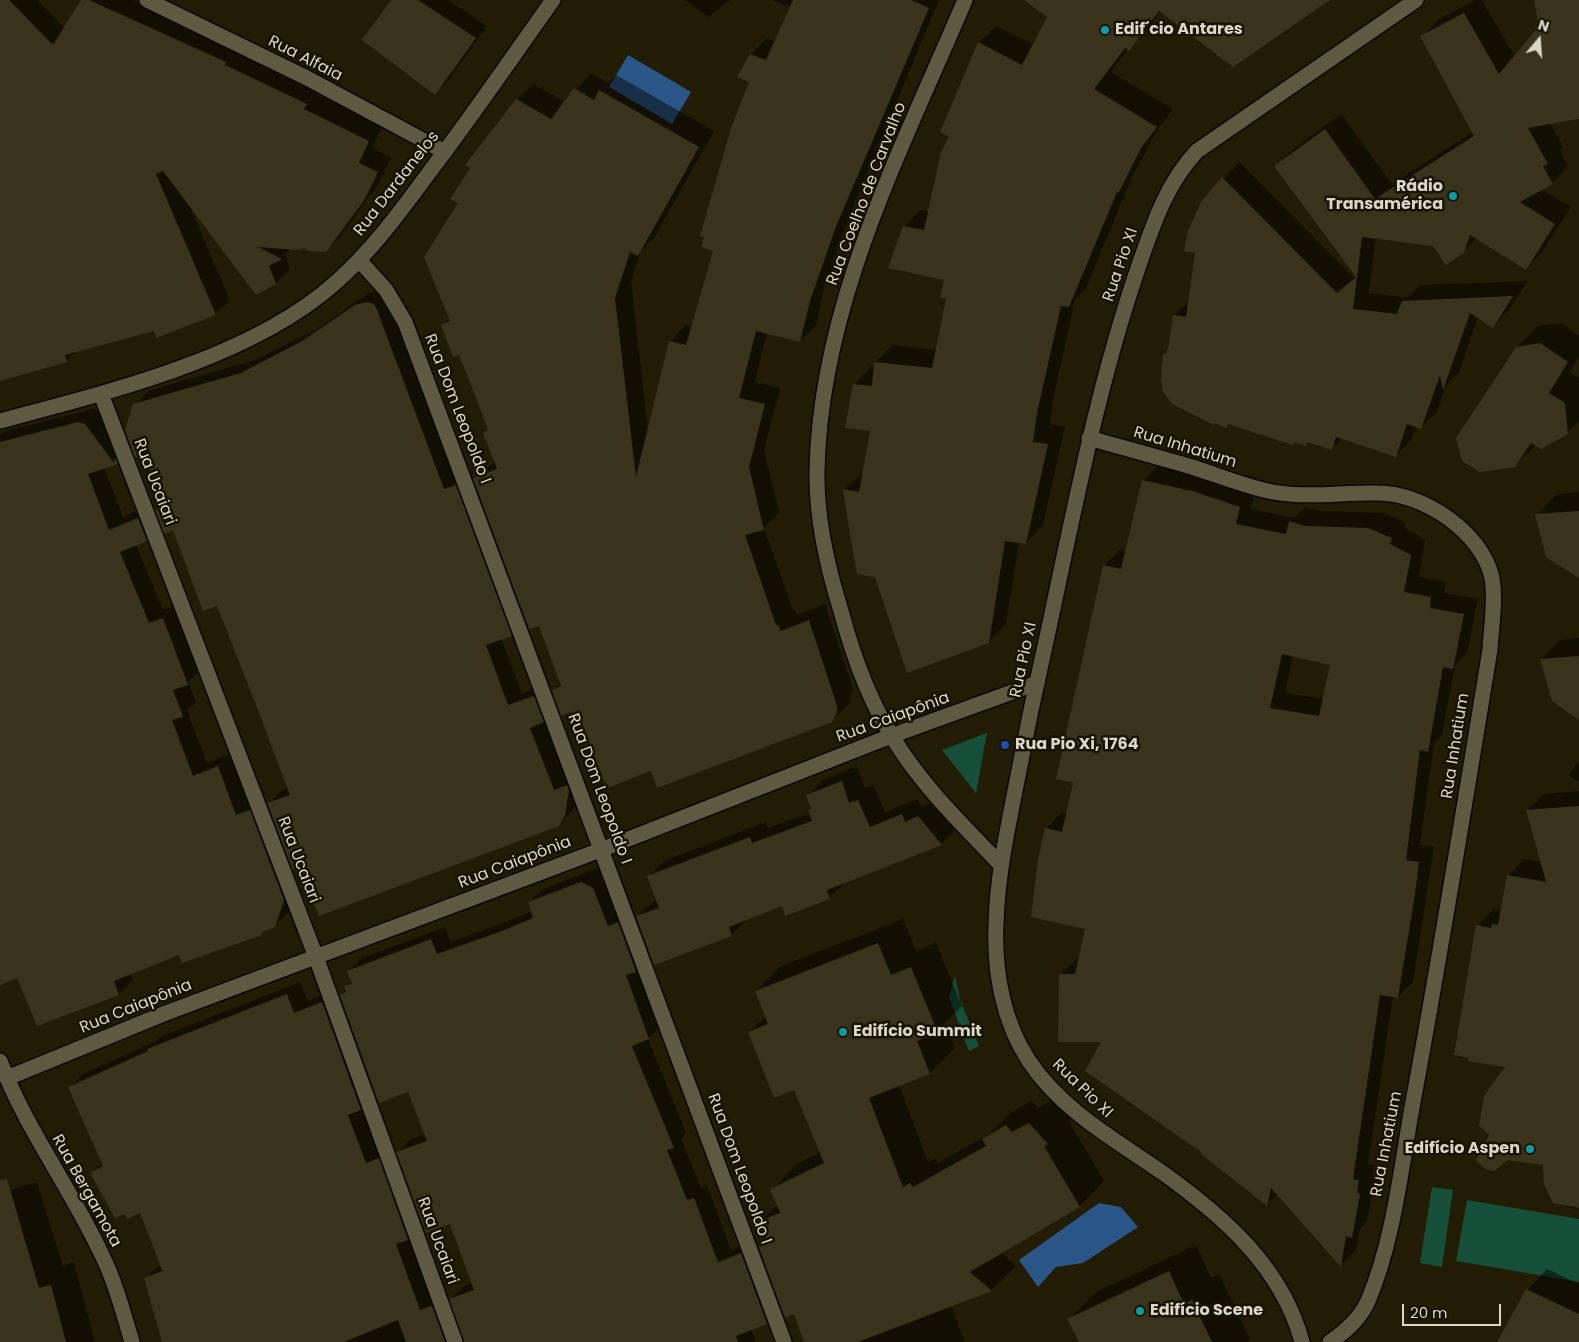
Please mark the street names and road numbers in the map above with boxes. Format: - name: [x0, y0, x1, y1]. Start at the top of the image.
- street label: Rua Alfaia: [265, 32, 345, 86]
- street label: Rua Coelho de Carvalho: [823, 100, 911, 288]
- street label: Rua Dardanelos: [350, 128, 444, 240]
- street label: Rua Pio XI: [1099, 226, 1143, 304]
- street label: Rua Dom Leopoldo I: [420, 331, 494, 487]
- street label: Rua Inhatium: [1131, 423, 1239, 473]
- street label: Rua Ucaiari: [129, 436, 179, 528]
- street label: Rua Pio XI: [1007, 621, 1041, 699]
- street label: Rua Caiapônia: [834, 689, 952, 747]
- street label: Rua Inhatium: [1438, 692, 1474, 800]
- street label: Rua Dom Leopoldo I: [563, 711, 635, 867]
- street label: Rua Ucaiari: [273, 814, 323, 906]
- street label: Rua Caiapônia: [456, 833, 574, 893]
- street label: Rua Caiapônia: [77, 976, 195, 1038]
- street label: Rua Pio XI: [1048, 1055, 1116, 1123]
- street label: Rua Inhatium: [1367, 1090, 1407, 1198]
- street label: Rua Dom Leopoldo I: [703, 1091, 775, 1247]
- street label: Rua Bergamota: [47, 1131, 125, 1251]
- street label: Rua Ucaiari: [412, 1195, 462, 1287]

